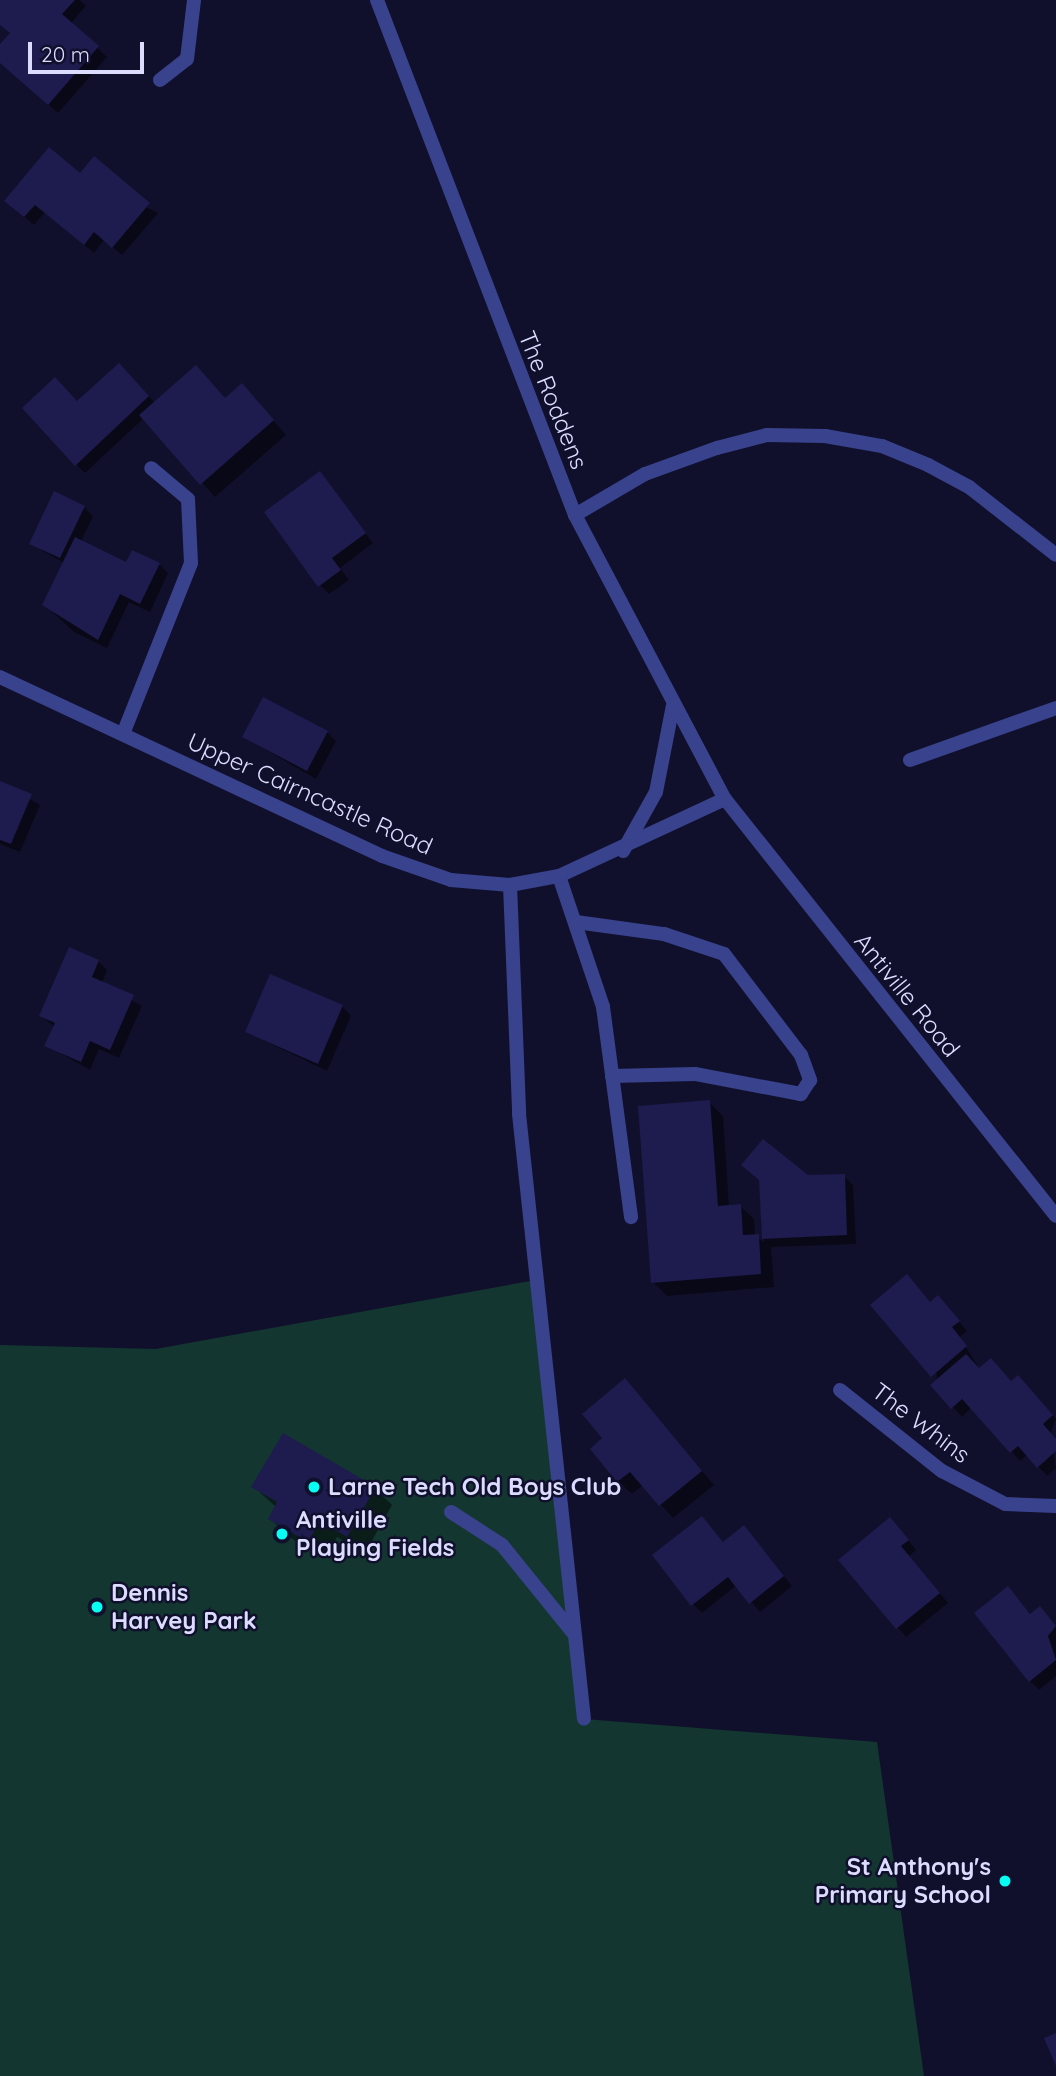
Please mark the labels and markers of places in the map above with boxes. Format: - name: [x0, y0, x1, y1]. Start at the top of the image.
- place label: Larne Tech Old Boys Club: [328, 1473, 621, 1501]
- marker: Larne Tech Old Boys Club: [306, 1479, 322, 1495]
- place label: Antiville Playing Fields: [296, 1506, 454, 1562]
- marker: Antiville Playing Fields: [274, 1526, 290, 1542]
- place label: Dennis Harvey Park: [111, 1579, 257, 1635]
- marker: Dennis Harvey Park: [89, 1599, 105, 1615]
- place label: St Anthony's Primary School: [815, 1853, 991, 1909]
- marker: St Anthony's Primary School: [997, 1873, 1013, 1889]

